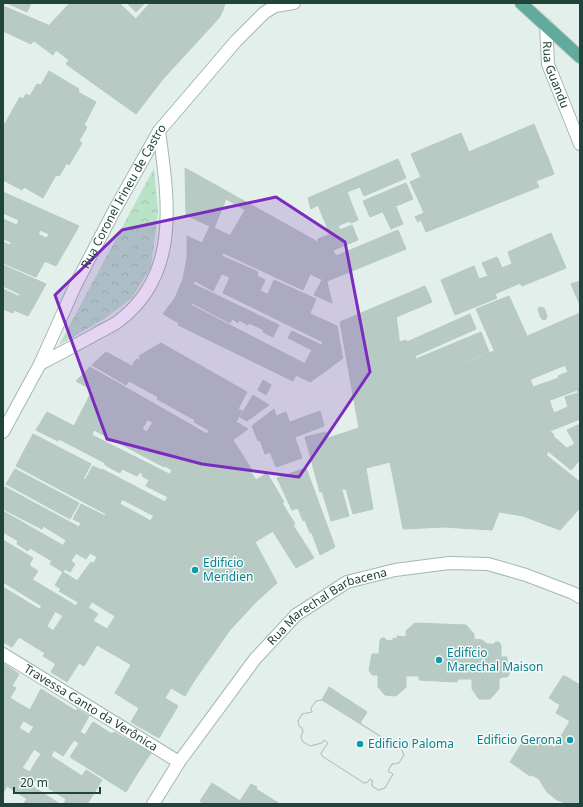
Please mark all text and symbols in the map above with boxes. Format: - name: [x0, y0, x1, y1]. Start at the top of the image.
- street label: Rua Guandu: [539, 41, 574, 111]
- street label: Rua Coronel Irineu de Castro: [77, 120, 170, 271]
- place label: Edificio Meridien: [203, 554, 253, 585]
- street label: Rua Marechal Barbacena: [263, 563, 389, 649]
- marker: Edificio Meridien: [190, 565, 200, 575]
- place label: Edifício Marechal Maison: [447, 644, 543, 675]
- marker: Edifício Marechal Maison: [434, 655, 444, 665]
- street label: Travessa Canto da Verônica: [21, 660, 161, 755]
- place label: Edificio Gerona: [477, 731, 562, 748]
- place label: Edificio Paloma: [368, 735, 454, 752]
- marker: Edificio Gerona: [565, 735, 575, 745]
- marker: Edificio Paloma: [355, 739, 365, 749]
- scale bar: [14, 769, 100, 795]
- text: 20 m: [20, 774, 48, 791]

